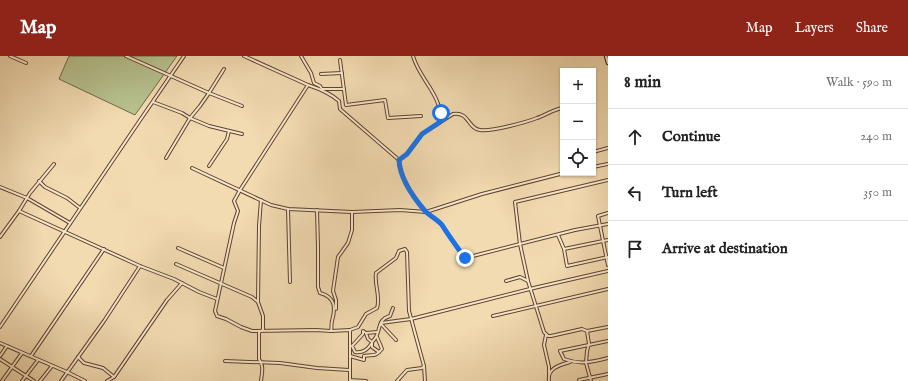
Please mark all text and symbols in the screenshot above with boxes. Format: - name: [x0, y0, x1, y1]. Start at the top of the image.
- text: Map: [20, 16, 56, 40]
- text: Map: [746, 19, 773, 37]
- text: Layers: [795, 19, 834, 37]
- text: Share: [856, 19, 888, 37]
- map controls: [560, 68, 596, 176]
- button: +: [560, 68, 596, 104]
- text: 8 min: [624, 72, 661, 93]
- text: Walk · 590 m: [826, 74, 892, 91]
- route start: [432, 104, 450, 122]
- button: −: [560, 104, 596, 140]
- icon: ahead: [624, 126, 646, 148]
- text: Continue: [662, 127, 720, 146]
- text: 240 m: [860, 128, 892, 145]
- button: locate: [560, 140, 596, 176]
- icon: left: [624, 182, 646, 204]
- text: Turn left: [662, 183, 718, 202]
- text: 350 m: [863, 184, 892, 201]
- icon: arrive: [624, 238, 646, 260]
- text: Arrive at destination: [662, 239, 788, 258]
- route end: [456, 249, 474, 267]

